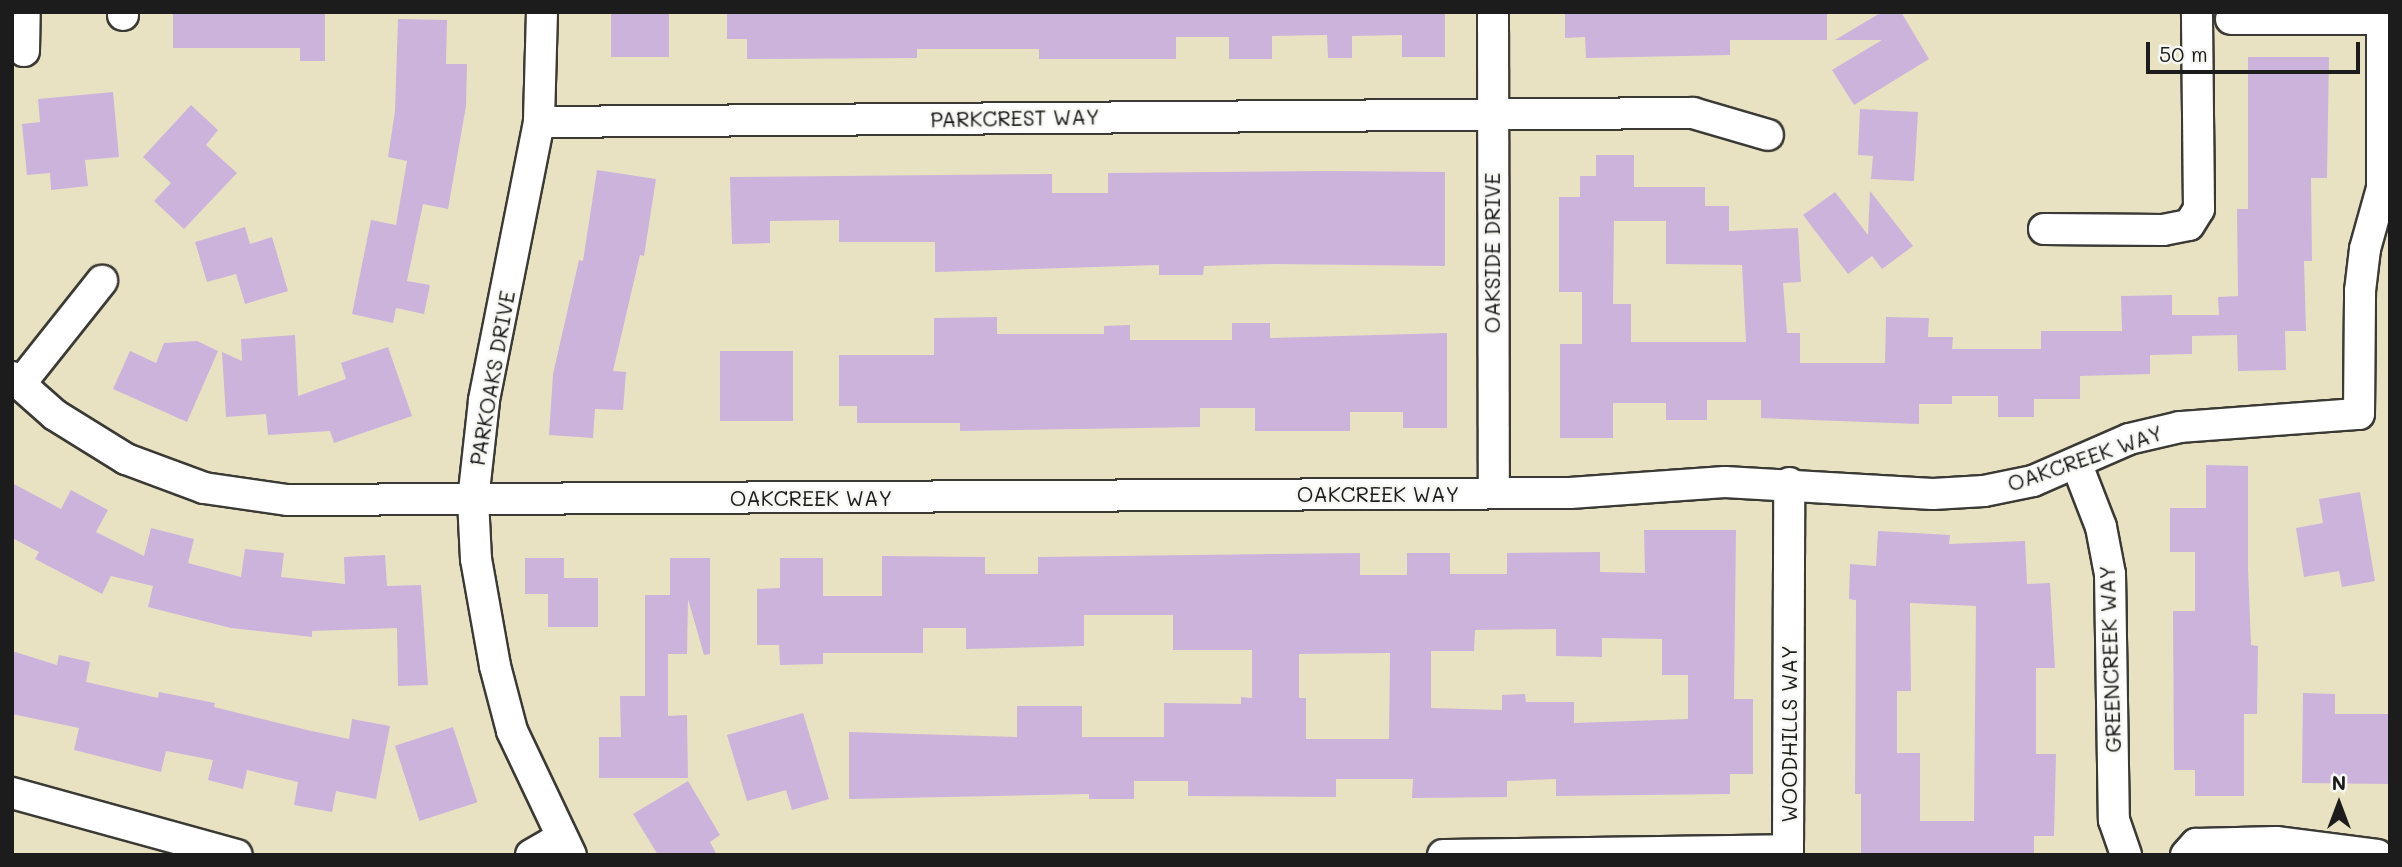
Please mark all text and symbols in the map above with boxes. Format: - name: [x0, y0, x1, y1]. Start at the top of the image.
- scale bar: [2150, 28, 2364, 72]
- text: 50 m: [2159, 40, 2208, 67]
- street label: PARKCREST WAY: [930, 104, 1100, 132]
- street label: OAKSIDE DRIVE: [1479, 173, 1505, 333]
- street label: PARKOAKS DRIVE: [464, 289, 520, 467]
- street label: OAKCREEK WAY: [2004, 420, 2166, 496]
- street label: OAKCREEK WAY: [1297, 481, 1459, 507]
- street label: OAKCREEK WAY: [730, 485, 892, 511]
- street label: GREENCREEK WAY: [2094, 565, 2126, 753]
- street label: WOODHILLS WAY: [1776, 645, 1802, 823]
- north arrow: [2304, 769, 2374, 839]
- text: N: [2332, 770, 2346, 795]

